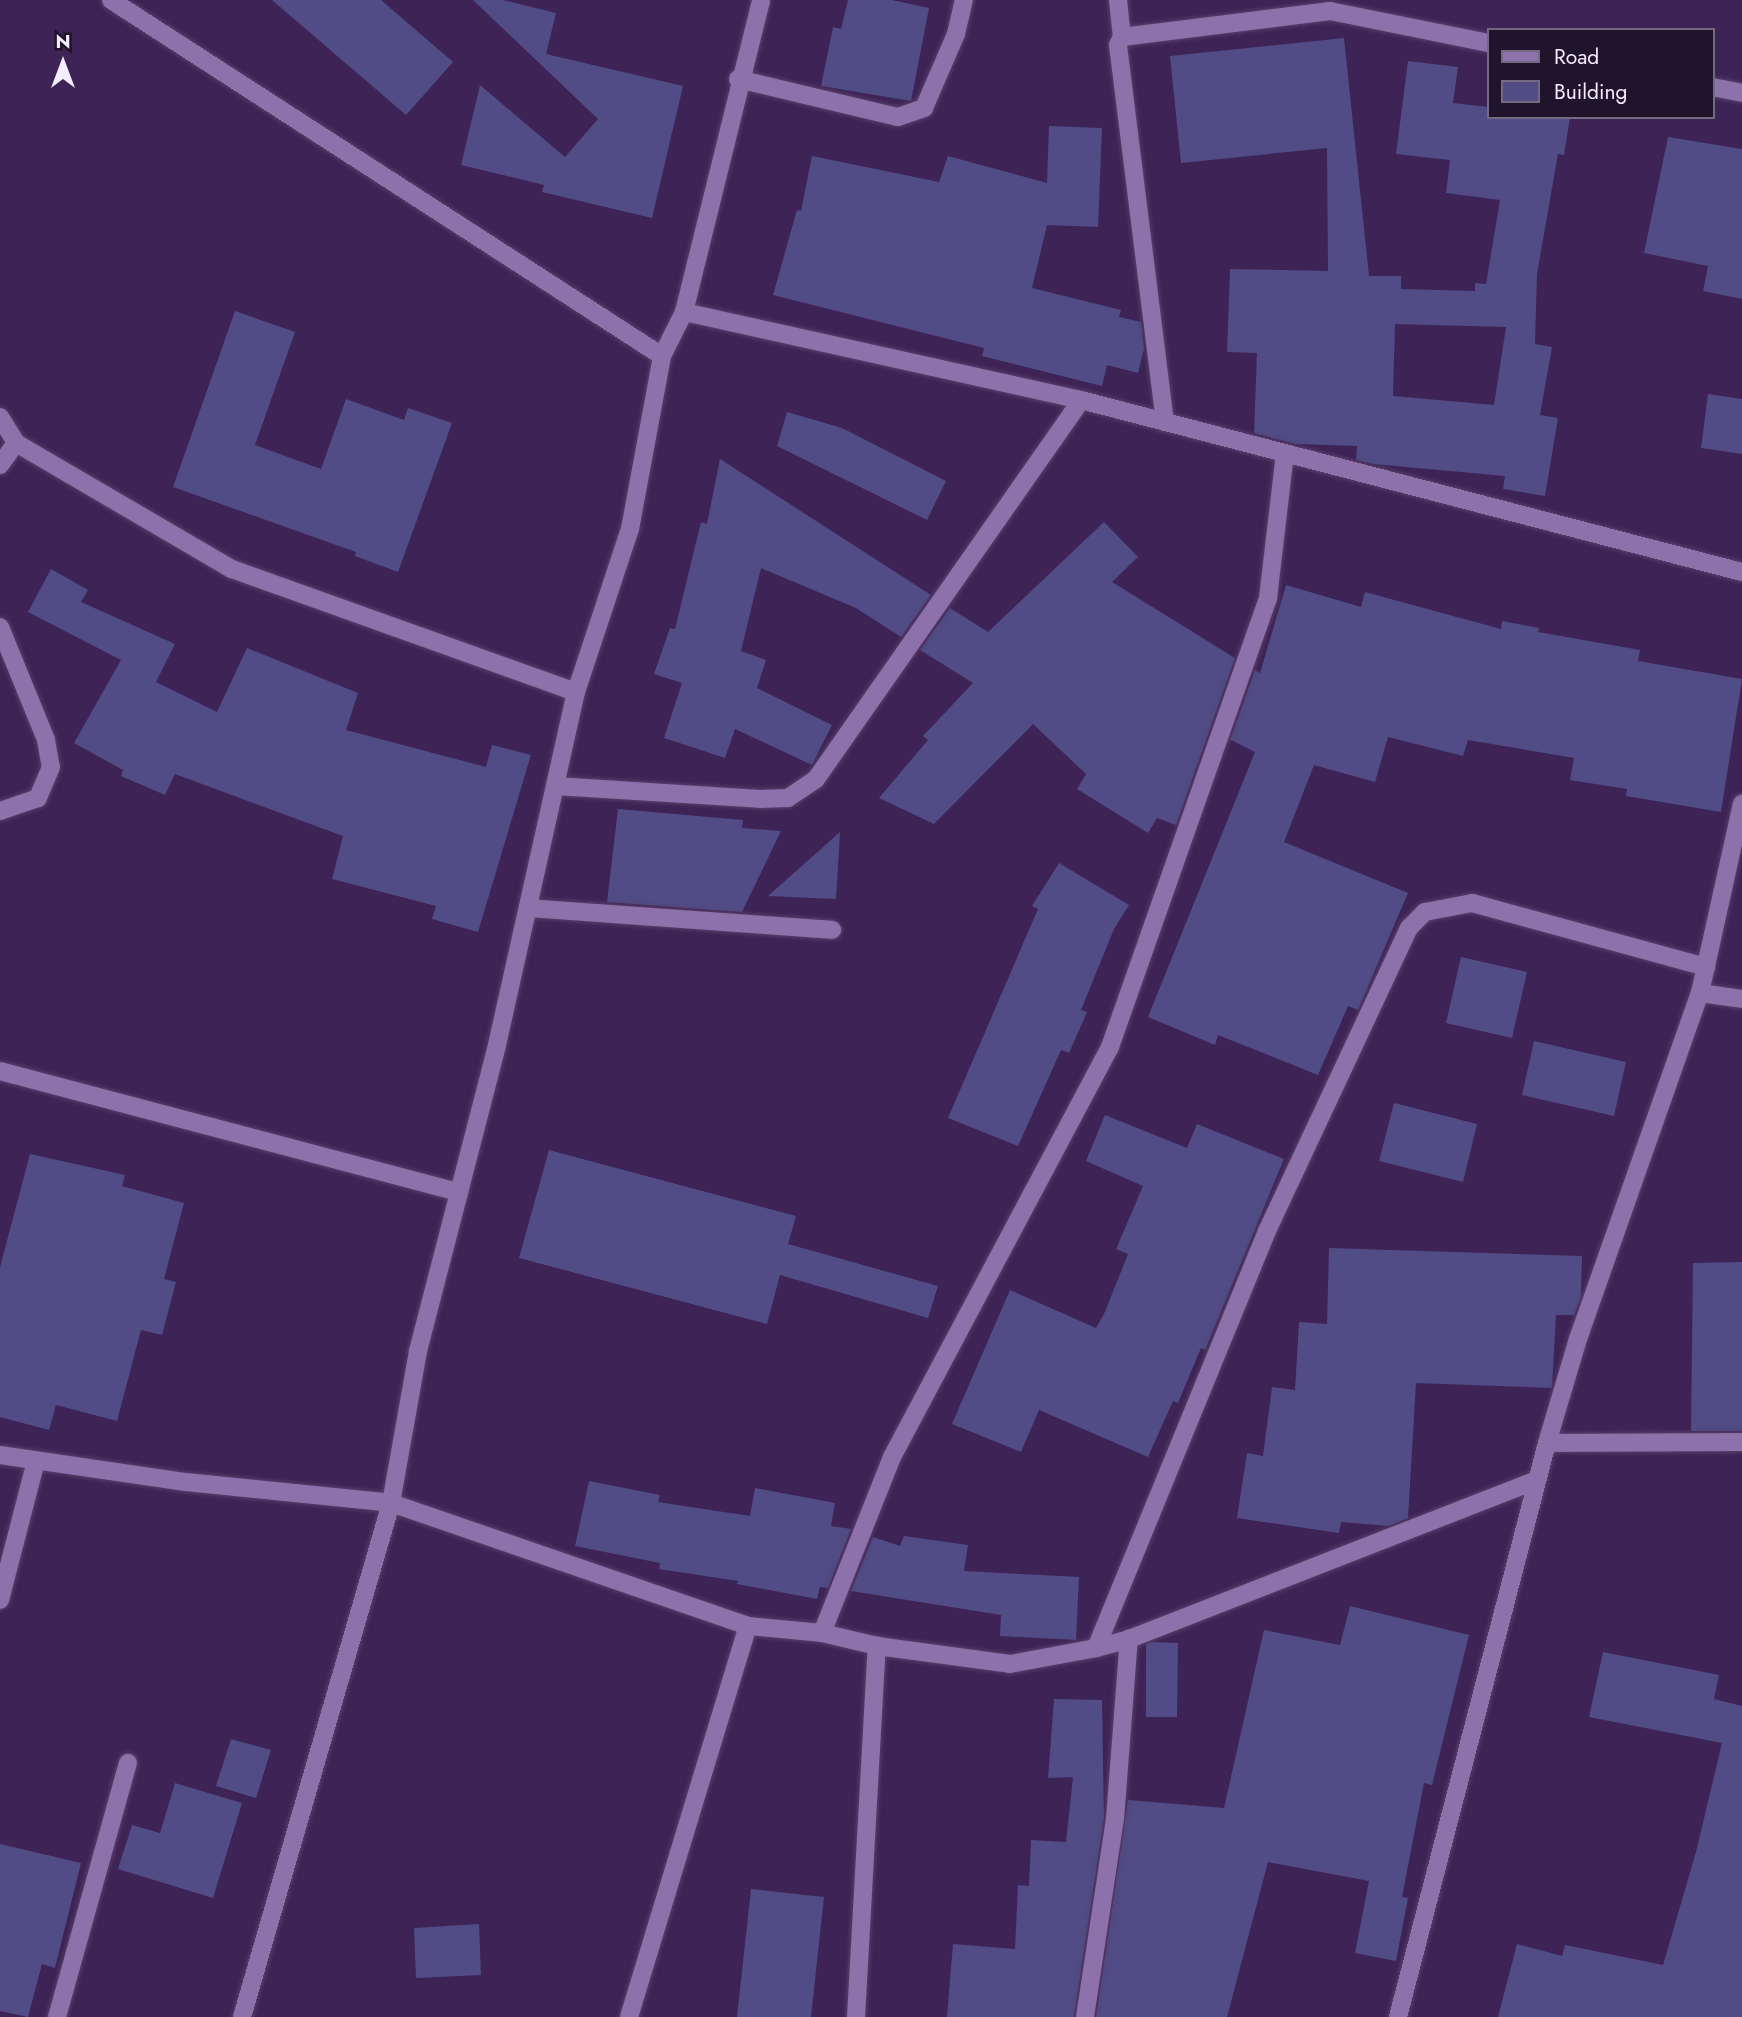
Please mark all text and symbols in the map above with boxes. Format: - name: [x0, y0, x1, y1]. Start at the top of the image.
- north arrow: [28, 28, 98, 98]
- text: N: [55, 28, 71, 55]
- legend: [1486, 28, 1714, 119]
- text: Road: [1554, 42, 1599, 72]
- text: Building: [1554, 77, 1627, 107]

